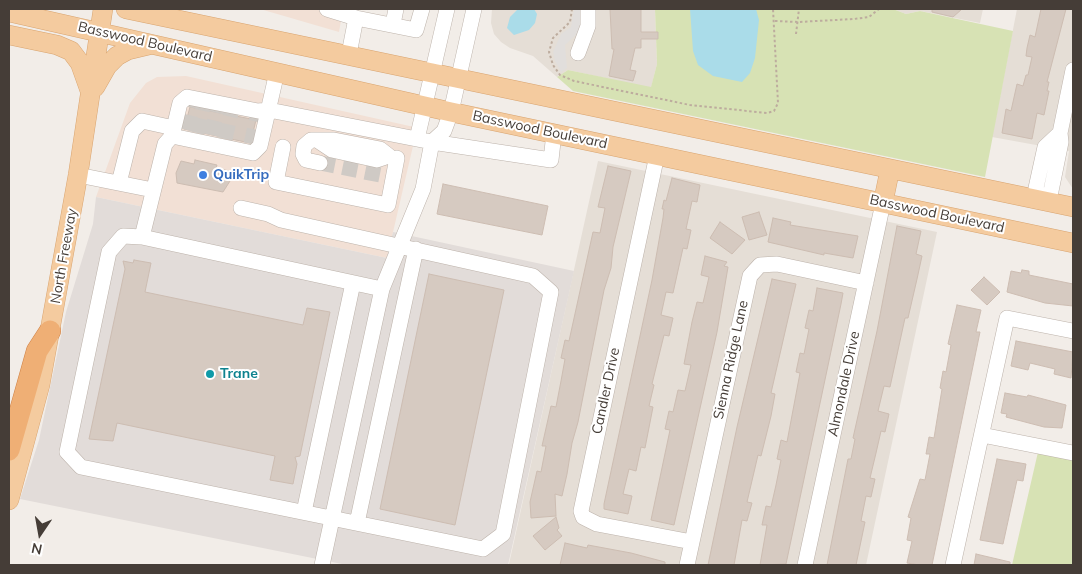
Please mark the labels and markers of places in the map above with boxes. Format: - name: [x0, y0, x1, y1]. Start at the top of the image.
- place label: QuikTrip: [213, 167, 269, 183]
- marker: QuikTrip: [197, 169, 209, 181]
- place label: Trane: [220, 366, 258, 382]
- marker: Trane: [204, 368, 216, 380]

